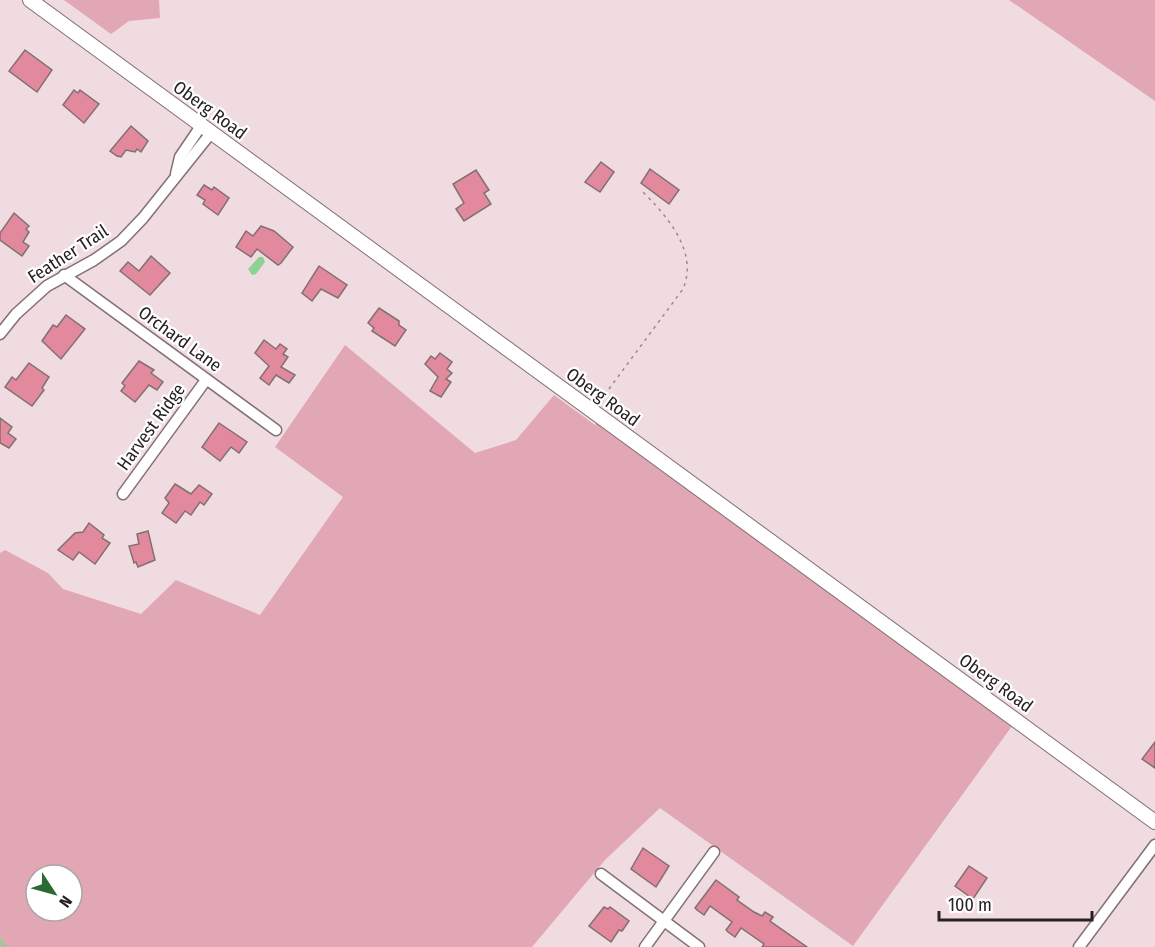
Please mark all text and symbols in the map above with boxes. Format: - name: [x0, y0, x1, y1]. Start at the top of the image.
- street label: Oberg Road: [169, 76, 251, 144]
- street label: Feather Trail: [24, 220, 112, 288]
- street label: Orchard Lane: [134, 301, 226, 377]
- street label: Oberg Road: [562, 363, 644, 431]
- street label: Harvest Ridge: [112, 379, 190, 475]
- street label: Oberg Road: [955, 649, 1037, 717]
- north arrow: [24, 863, 84, 923]
- scale bar: [939, 884, 1092, 922]
- text: N: [55, 892, 76, 911]
- text: 100 m: [948, 894, 992, 916]

